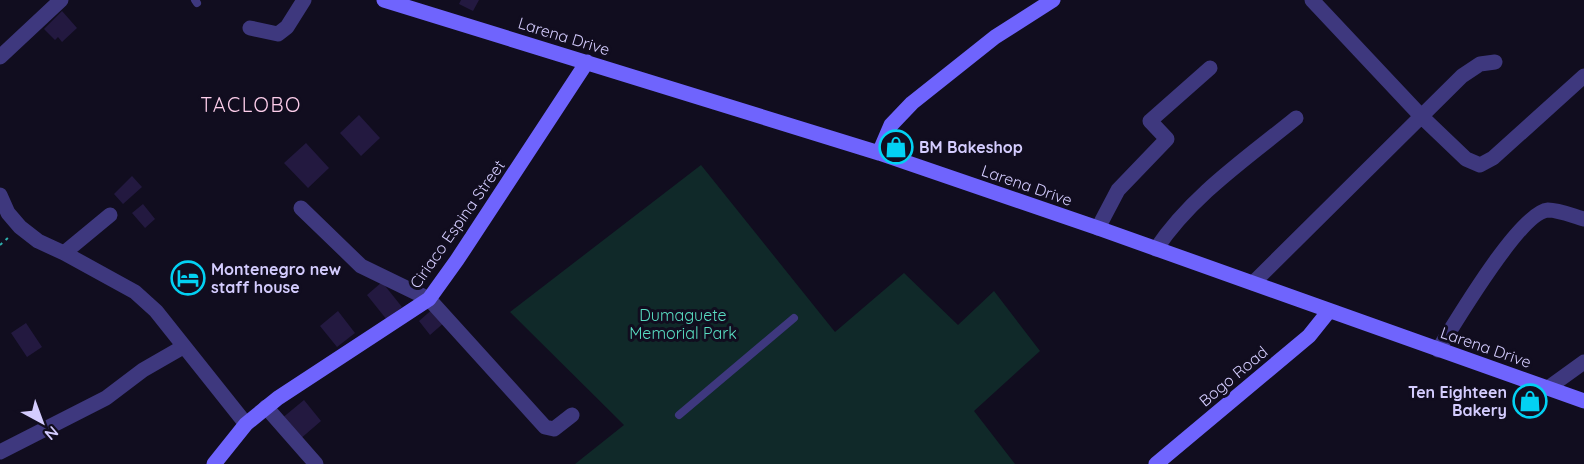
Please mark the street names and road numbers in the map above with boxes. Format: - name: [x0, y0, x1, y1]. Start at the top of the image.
- street label: Larena Drive: [516, 13, 612, 59]
- street label: Ciriaco Espina Street: [405, 156, 509, 292]
- street label: Larena Drive: [979, 160, 1075, 210]
- street label: Larena Drive: [1438, 322, 1534, 372]
- street label: Bogo Road: [1195, 342, 1271, 410]

